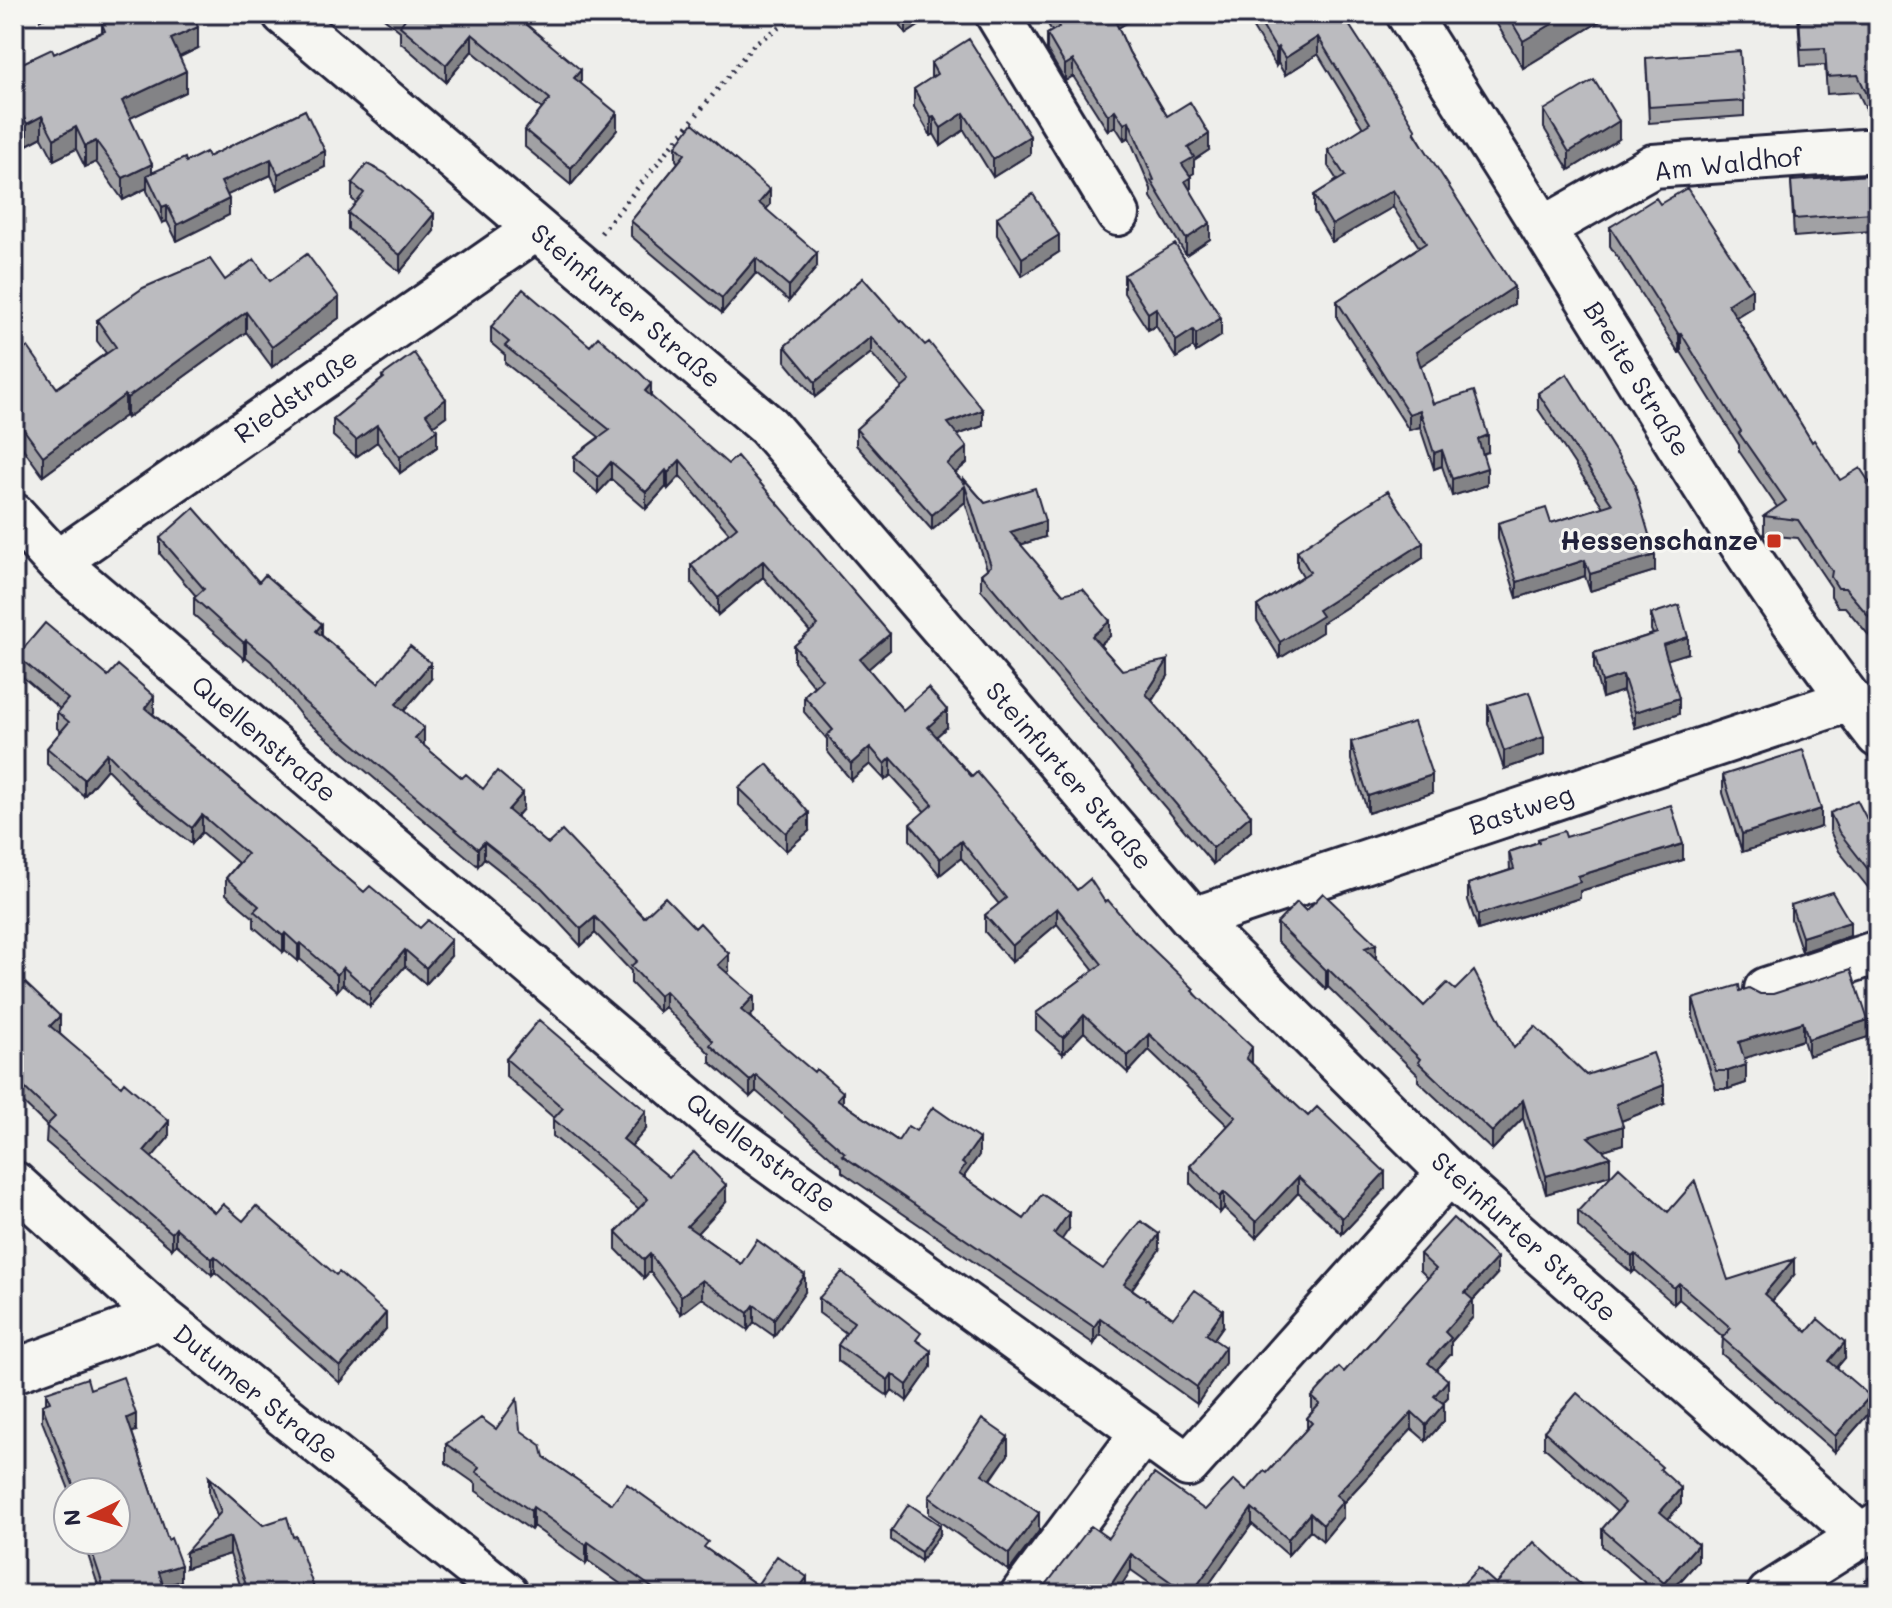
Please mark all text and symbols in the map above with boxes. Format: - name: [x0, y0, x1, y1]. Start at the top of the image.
- street label: Am Waldhof: [1652, 138, 1805, 188]
- street label: Steinfurter Straße: [524, 215, 729, 395]
- street label: Breite Straße: [1577, 294, 1699, 463]
- street label: Riedstraße: [227, 340, 364, 450]
- place label: Hessenschanze: [1560, 523, 1758, 557]
- marker: Hessenschanze: [1765, 532, 1783, 550]
- street label: Quellenstraße: [185, 667, 345, 809]
- street label: Steinfurter Straße: [979, 674, 1161, 877]
- street label: Bastweg: [1464, 776, 1577, 842]
- street label: Quellenstraße: [679, 1084, 844, 1220]
- street label: Steinfurter Straße: [1425, 1144, 1625, 1329]
- street label: Dutumer Straße: [167, 1316, 347, 1471]
- north arrow: [52, 1476, 132, 1556]
- text: N: [56, 1508, 87, 1527]

